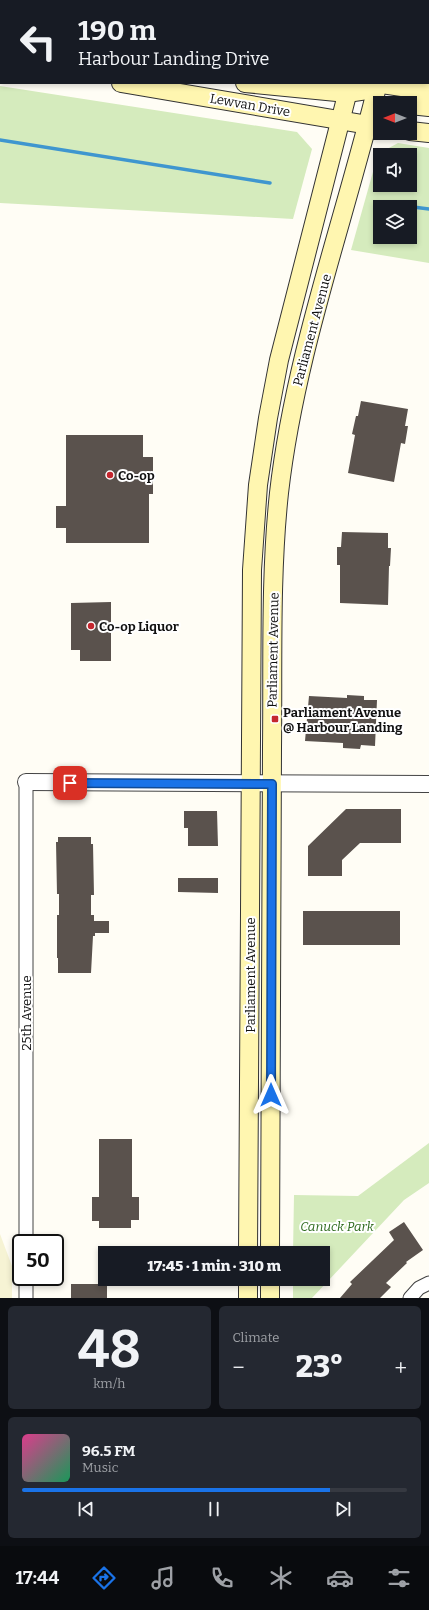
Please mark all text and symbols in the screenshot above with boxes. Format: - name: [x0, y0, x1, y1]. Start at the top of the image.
- text: 190 m: [78, 14, 156, 47]
- icon: left: [12, 16, 64, 68]
- text: Harbour Landing Drive: [78, 48, 269, 70]
- street label: Lewvan Drive: [209, 91, 291, 119]
- north arrow: [373, 96, 417, 140]
- map controls: [373, 96, 417, 244]
- button: sound: [373, 148, 417, 192]
- button: layers: [373, 200, 417, 244]
- street label: Parliament Avenue: [290, 272, 334, 388]
- place label: Co-op: [118, 468, 155, 483]
- marker: Co-op: [105, 470, 115, 480]
- street label: Parliament Avenue: [264, 592, 282, 708]
- place label: Co-op Liquor: [99, 619, 179, 634]
- marker: Co-op Liquor: [86, 621, 96, 631]
- place label: Parliament Avenue @ Harbour Landing: [283, 705, 403, 735]
- marker: Parliament Avenue @ Harbour Landing: [270, 714, 280, 724]
- pin: [53, 766, 87, 800]
- icon: arrive: [59, 772, 81, 794]
- street label: Parliament Avenue: [243, 917, 258, 1033]
- street label: 25th Avenue: [19, 976, 34, 1050]
- position arrow: [250, 1074, 292, 1116]
- park label: Canuck Park: [300, 1219, 375, 1234]
- speed limit sign: 50: [12, 1234, 64, 1286]
- text: 17:45 · 1 min · 310 m: [147, 1257, 281, 1275]
- text: 48: [78, 1318, 141, 1381]
- text: Climate: [233, 1330, 279, 1345]
- text: 23°: [296, 1349, 343, 1385]
- text: −: [233, 1354, 245, 1381]
- text: +: [394, 1354, 407, 1381]
- text: km/h: [93, 1376, 125, 1391]
- text: 96.5 FM: [82, 1442, 135, 1460]
- text: Music: [82, 1460, 118, 1475]
- icon: previous: [75, 1498, 97, 1520]
- icon: pause: [203, 1498, 225, 1520]
- icon: next: [332, 1498, 354, 1520]
- icon: directions: [90, 1564, 118, 1592]
- icon: music: [149, 1564, 177, 1592]
- icon: phone: [208, 1564, 236, 1592]
- icon: climate: [267, 1564, 295, 1592]
- icon: car: [326, 1564, 354, 1592]
- icon: filters: [385, 1564, 413, 1592]
- text: 17:44: [16, 1567, 59, 1589]

